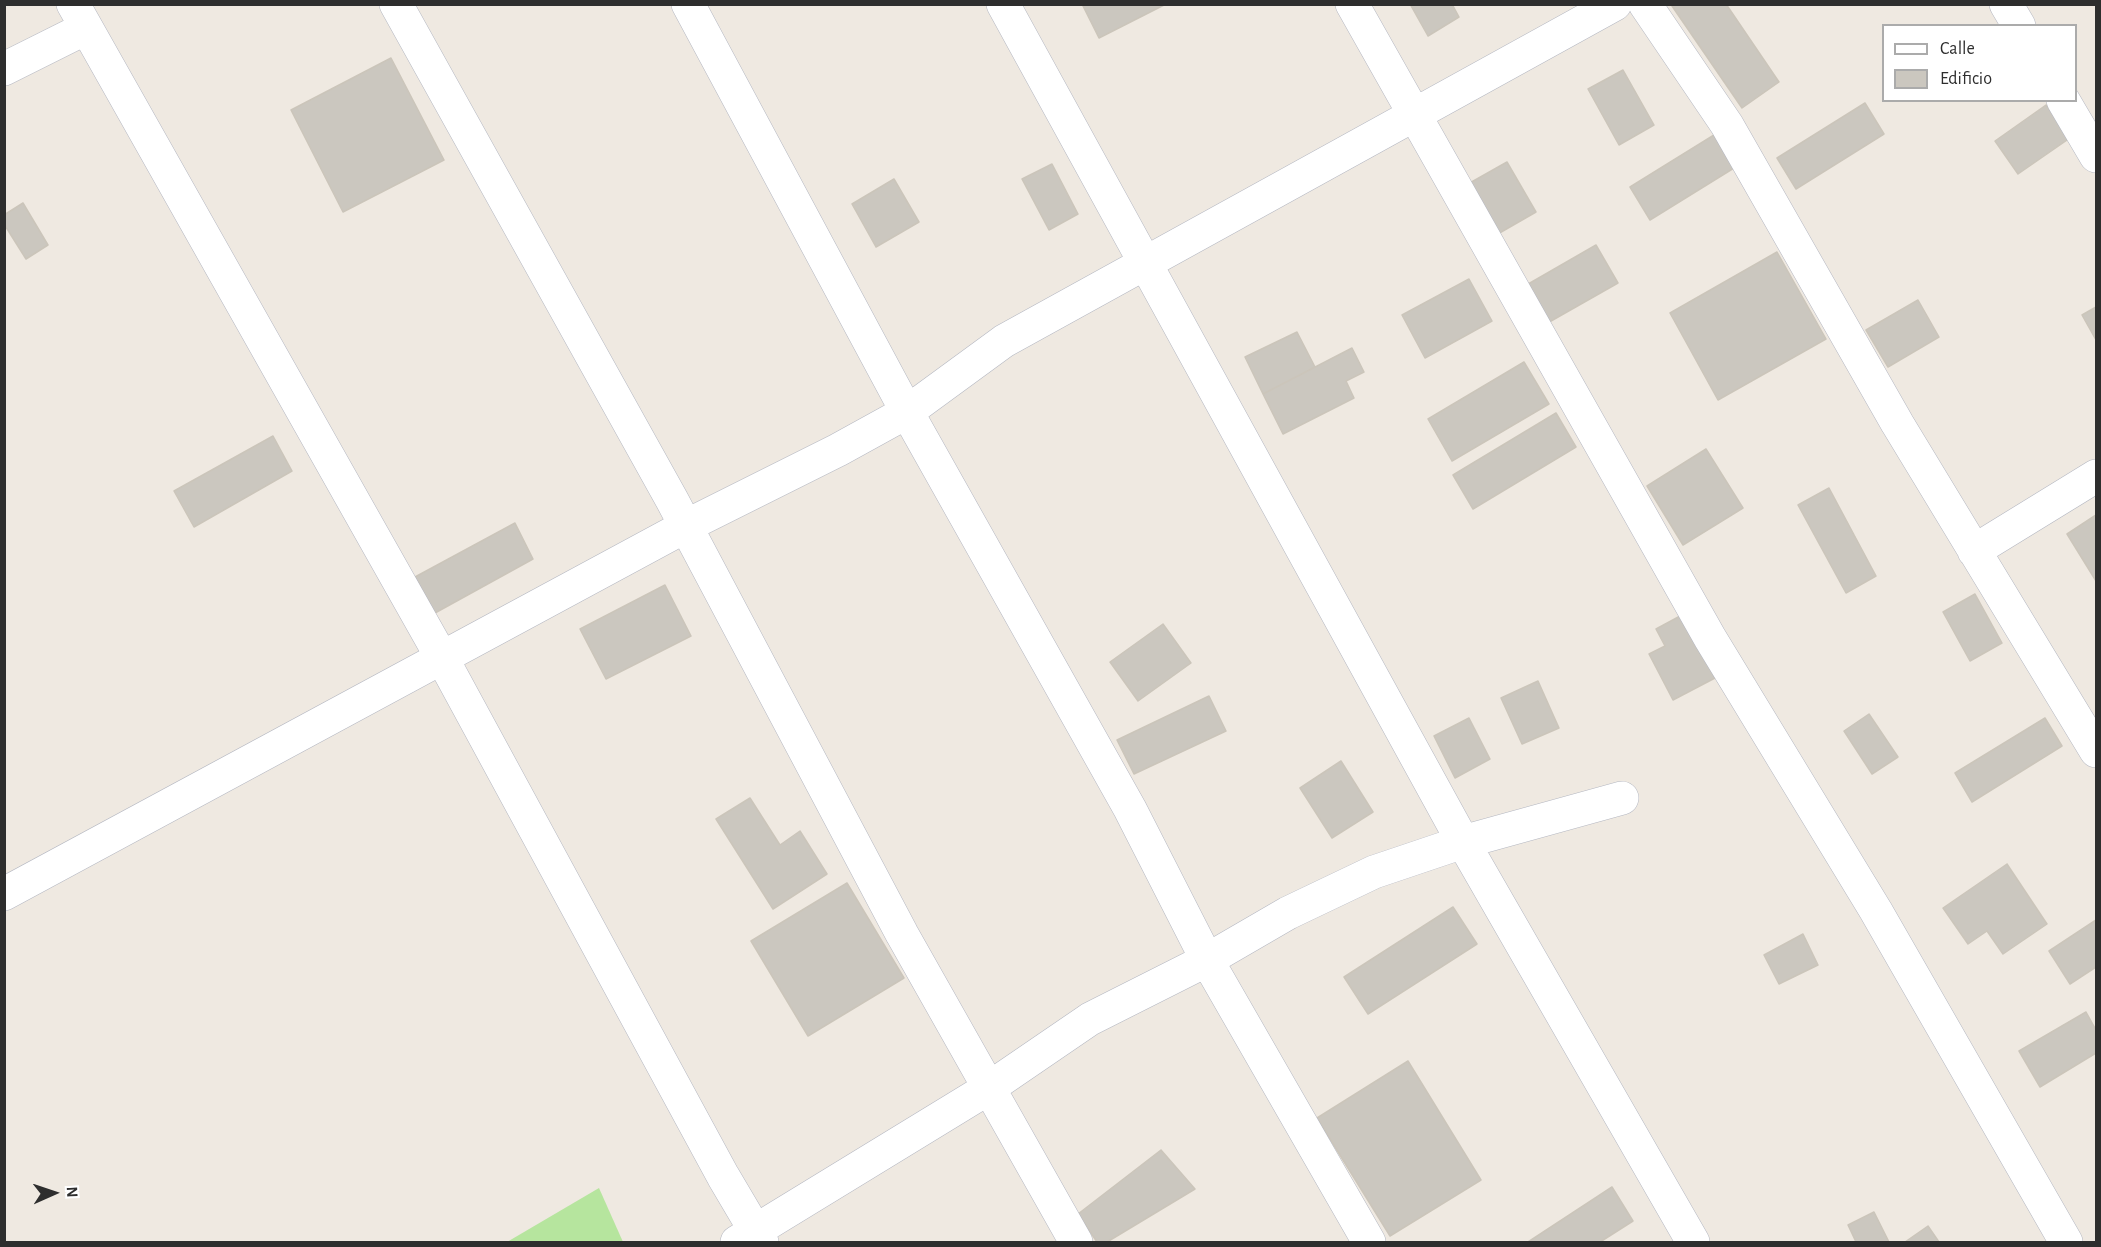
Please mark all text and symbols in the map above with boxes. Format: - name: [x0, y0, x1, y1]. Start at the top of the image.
- legend: [1882, 24, 2077, 102]
- text: Calle: [1940, 40, 1975, 58]
- text: Edificio: [1940, 70, 1992, 88]
- north arrow: [24, 1163, 84, 1223]
- text: N: [64, 1186, 80, 1198]

